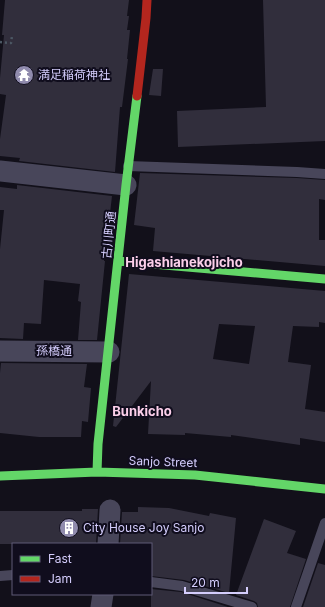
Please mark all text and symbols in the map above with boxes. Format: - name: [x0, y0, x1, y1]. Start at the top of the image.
- temple icon: 満足稲荷神社: [13, 64, 35, 86]
- place label: 満足稲荷神社: [38, 67, 110, 82]
- street label: 古川町通: [99, 210, 118, 260]
- district label: Higashianekojicho: [125, 254, 243, 270]
- street label: 孫橋通: [36, 343, 72, 358]
- district label: Bunkicho: [112, 403, 172, 419]
- street label: Sanjo Street: [128, 453, 198, 470]
- building icon: City House Joy Sanjo: [58, 517, 80, 539]
- place label: City House Joy Sanjo: [83, 520, 204, 535]
- legend: [12, 543, 152, 595]
- text: Fast: [48, 551, 72, 566]
- scale bar: [185, 569, 247, 595]
- text: Jam: [48, 571, 72, 586]
- text: 20 m: [191, 575, 220, 590]

